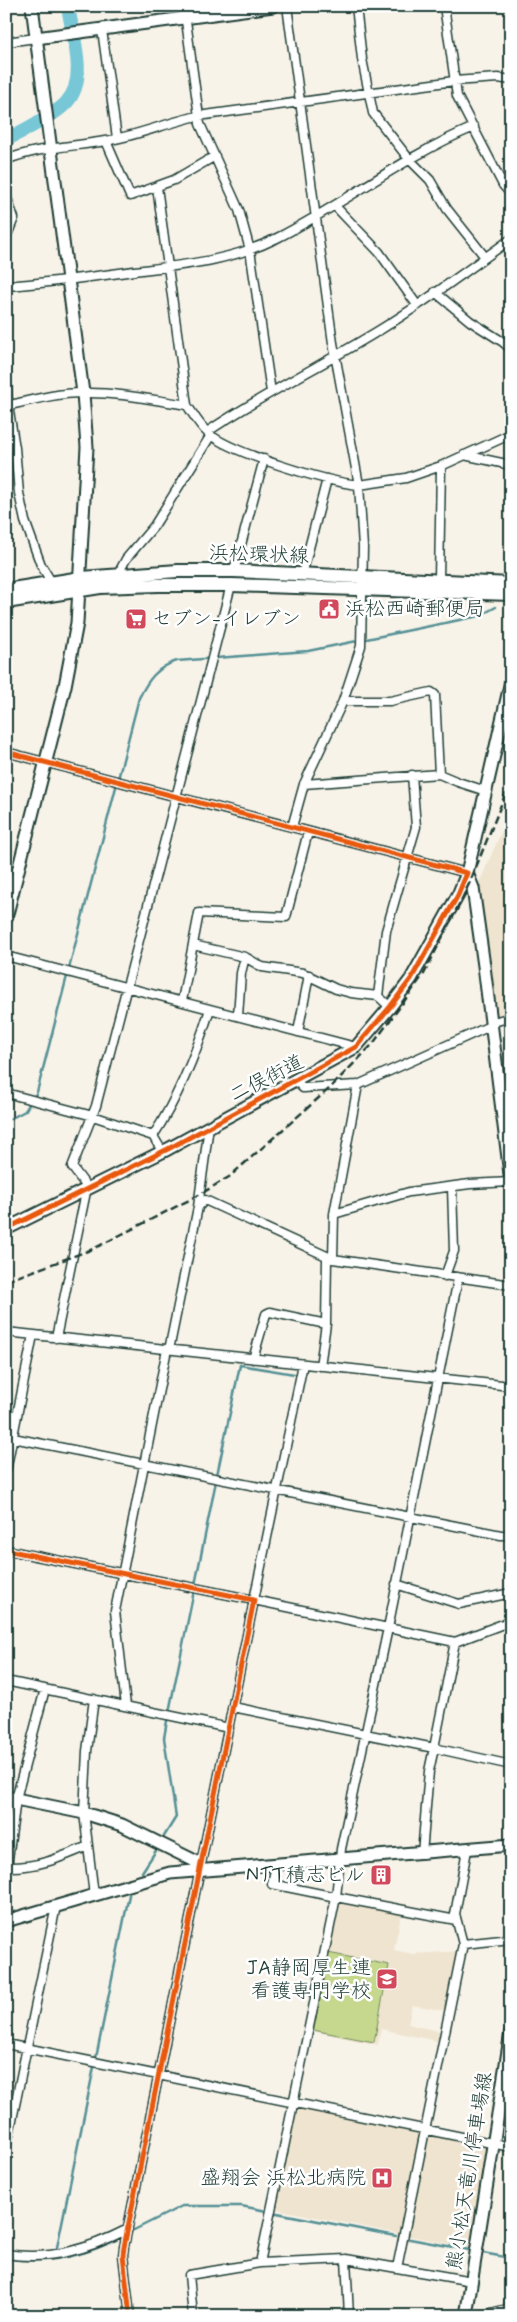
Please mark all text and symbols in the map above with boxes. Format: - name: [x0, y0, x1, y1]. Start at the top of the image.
- street label: 浜松環状線: [209, 540, 309, 570]
- place label: 浜松西崎郵便局: [345, 596, 485, 623]
- public building icon: 浜松西崎郵便局: [317, 597, 341, 621]
- place label: セブン-イレブン: [152, 606, 301, 633]
- supermarket icon: セブン-イレブン: [124, 607, 148, 631]
- street label: 二俣街道: [225, 1049, 309, 1109]
- place label: NTT積志ビル: [246, 1862, 365, 1889]
- building icon: NTT積志ビル: [369, 1863, 393, 1887]
- place label: JA静岡厚生連 看護専門学校: [246, 1955, 371, 2005]
- school or university icon: JA静岡厚生連 看護専門学校: [375, 1967, 399, 1991]
- street label: 熊小松天竜川停車場線: [441, 2070, 499, 2272]
- place label: 盛翔会 浜松北病院: [201, 2165, 366, 2192]
- hospital icon: 盛翔会 浜松北病院: [370, 2166, 394, 2190]

